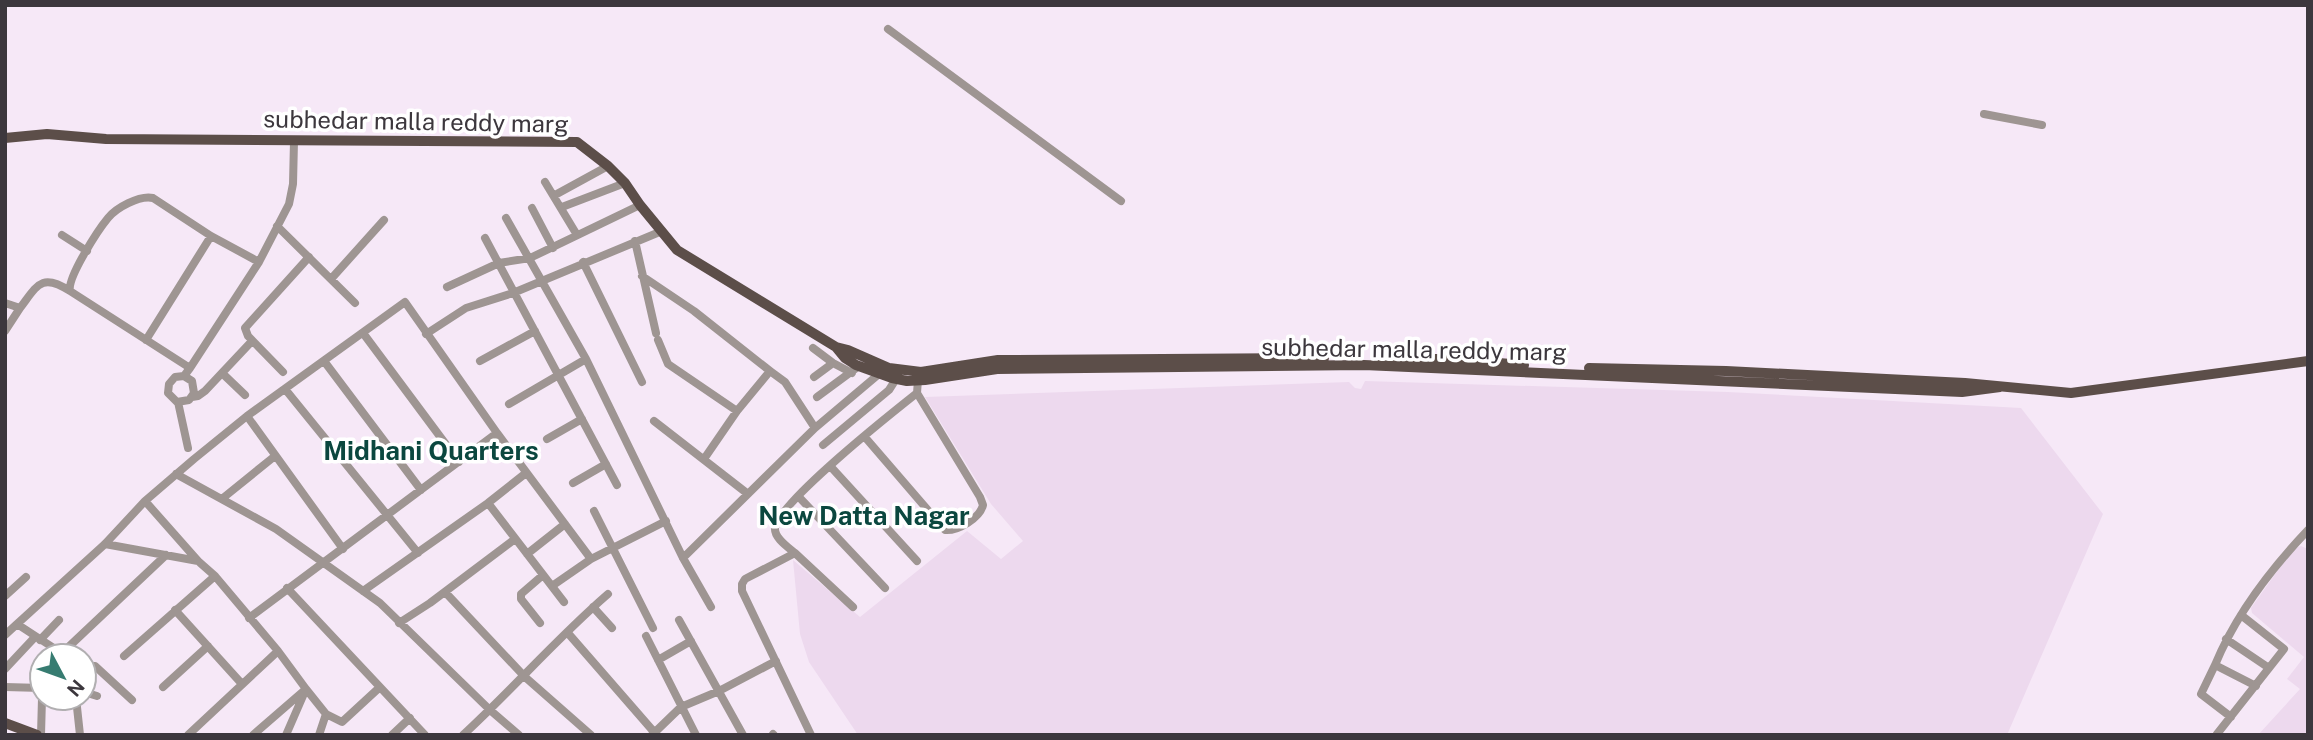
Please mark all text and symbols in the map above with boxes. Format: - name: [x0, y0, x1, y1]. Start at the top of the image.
- street label: subhedar malla reddy marg: [263, 104, 569, 138]
- street label: subhedar malla reddy marg: [1261, 332, 1567, 366]
- district label: Midhani Quarters: [323, 435, 539, 466]
- district label: New Datta Nagar: [758, 500, 970, 531]
- north arrow: [28, 642, 98, 712]
- text: N: [63, 675, 89, 701]

